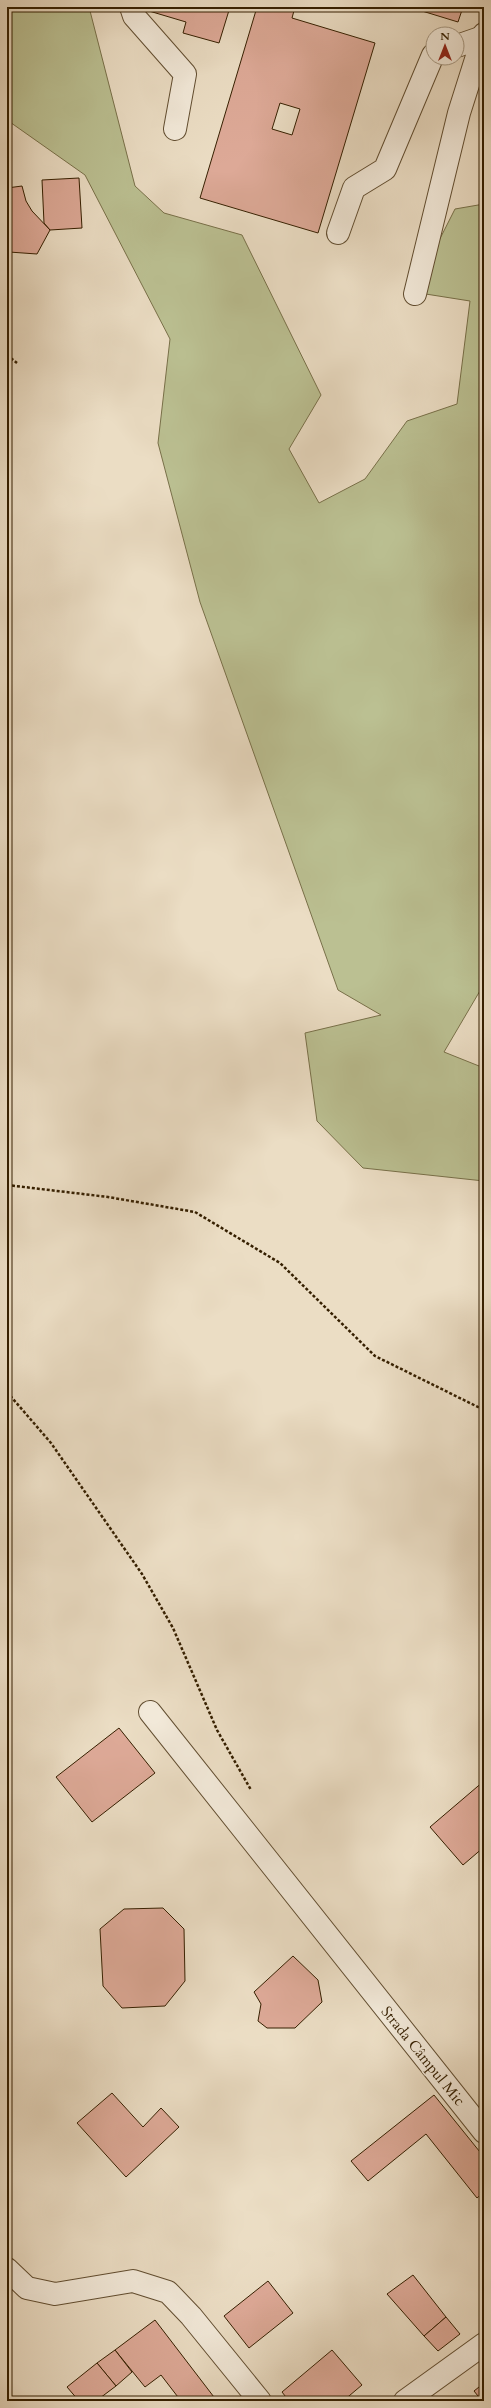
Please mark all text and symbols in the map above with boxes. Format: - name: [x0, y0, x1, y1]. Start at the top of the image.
- north arrow: [425, 26, 465, 66]
- text: N: [440, 29, 450, 44]
- street label: Strada Câmpul Mic: [377, 2002, 469, 2110]

